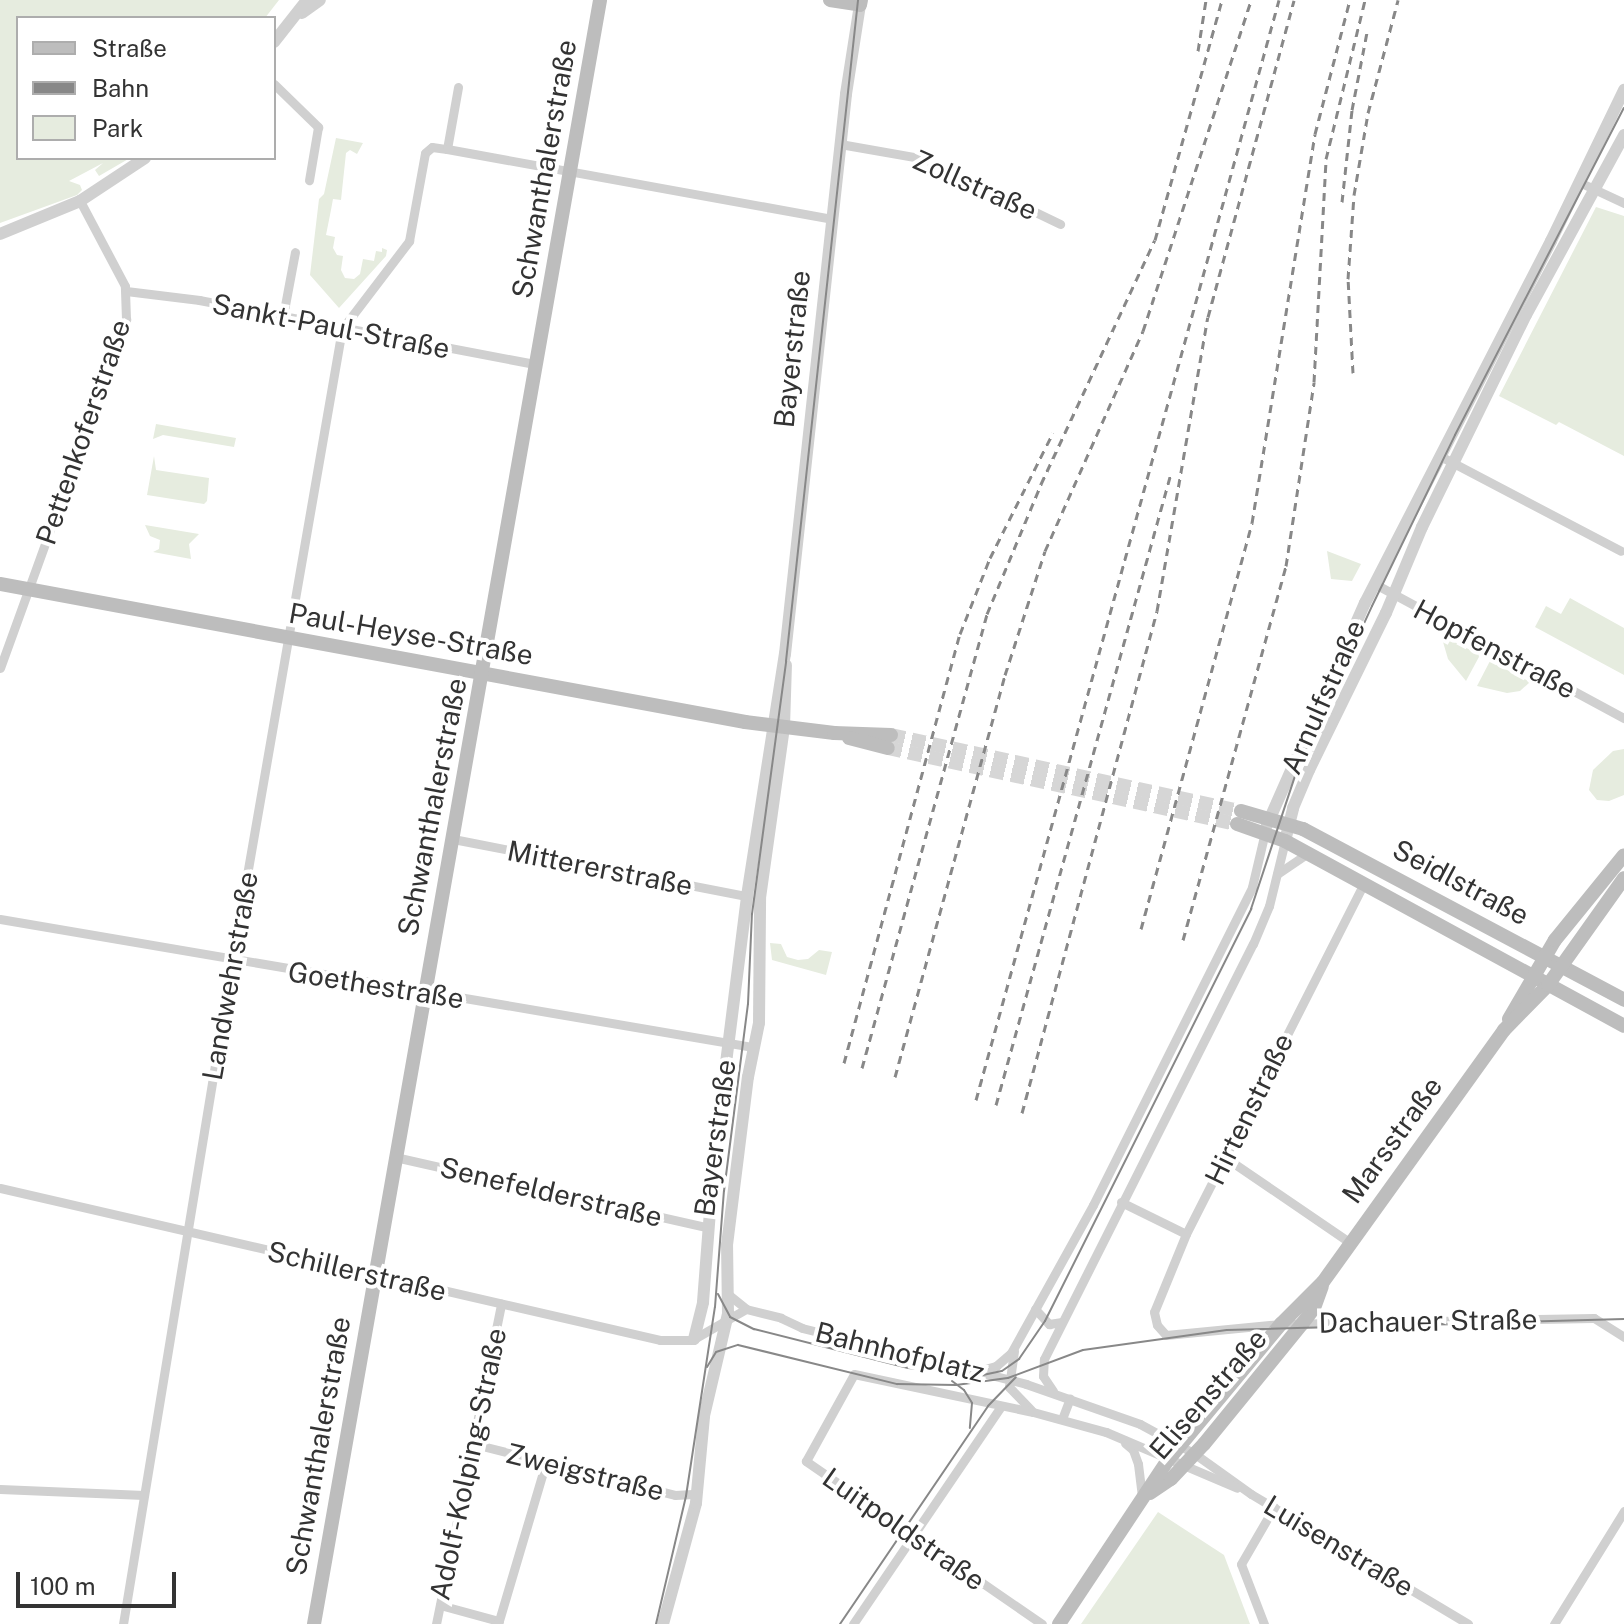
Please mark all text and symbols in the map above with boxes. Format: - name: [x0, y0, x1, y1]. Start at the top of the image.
- legend: [16, 16, 276, 160]
- text: Straße: [92, 34, 167, 62]
- street label: Schwanthalerstraße: [505, 37, 583, 301]
- text: Bahn: [92, 74, 149, 102]
- text: Park: [92, 114, 143, 142]
- street label: Zollstraße: [908, 143, 1042, 227]
- street label: Bayerstraße: [767, 269, 817, 429]
- street label: Sankt-Paul-Straße: [209, 286, 453, 366]
- street label: Pettenkoferstraße: [29, 315, 137, 549]
- street label: Hopfenstraße: [1408, 592, 1582, 706]
- street label: Paul-Heyse-Straße: [286, 596, 536, 672]
- street label: Arnulfstraße: [1274, 615, 1372, 779]
- street label: Schwanthalerstraße: [391, 675, 473, 939]
- street label: Seidlstraße: [1387, 832, 1535, 932]
- street label: Mittererstraße: [504, 834, 696, 902]
- street label: Landwehrstraße: [195, 869, 265, 1083]
- street label: Goethestraße: [286, 955, 466, 1015]
- street label: Hirtenstraße: [1198, 1028, 1300, 1190]
- street label: Bayerstraße: [687, 1057, 743, 1219]
- street label: Marsstraße: [1335, 1070, 1449, 1210]
- street label: Senefelderstraße: [437, 1150, 665, 1234]
- street label: Schillerstraße: [264, 1234, 450, 1308]
- street label: Dachauer Straße: [1318, 1302, 1538, 1340]
- street label: Schwanthalerstraße: [279, 1314, 357, 1578]
- street label: Bahnhofplatz: [812, 1315, 988, 1389]
- street label: Elisenstraße: [1142, 1322, 1274, 1466]
- street label: Adolf-Kolping-Straße: [423, 1325, 513, 1603]
- street label: Zweigstraße: [502, 1436, 668, 1508]
- street label: Luitpoldstraße: [816, 1461, 992, 1597]
- street label: Luisenstraße: [1258, 1488, 1420, 1604]
- scale bar: [20, 1556, 180, 1606]
- text: 100 m: [30, 1572, 96, 1600]

